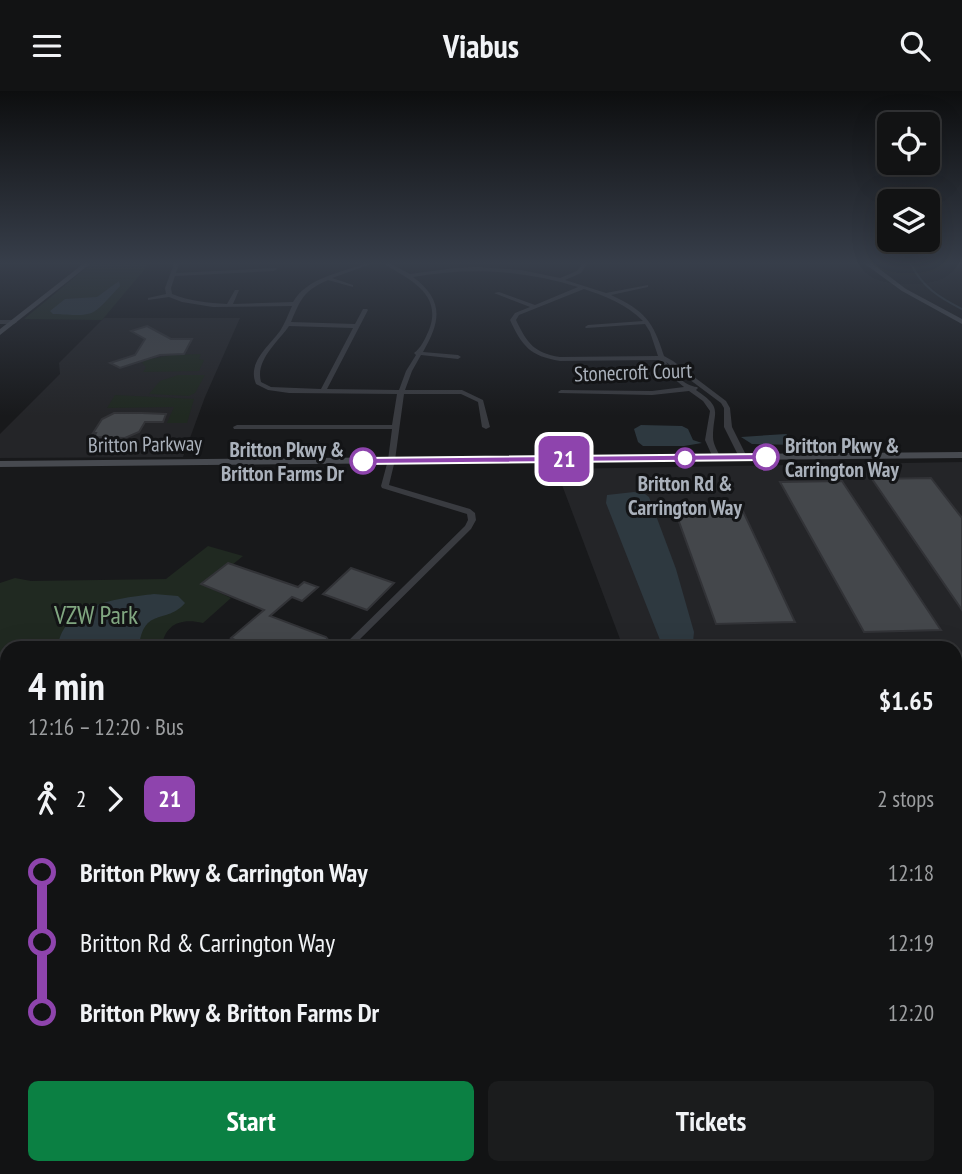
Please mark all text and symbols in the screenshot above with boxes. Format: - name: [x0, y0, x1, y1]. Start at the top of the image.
- text: Viabus: [443, 25, 519, 67]
- icon: menu: [28, 27, 66, 65]
- icon: search: [896, 27, 934, 65]
- map controls: [877, 112, 940, 252]
- button: locate: [877, 112, 940, 175]
- button: layers: [877, 189, 940, 252]
- street label: Stonecroft Court: [574, 356, 693, 388]
- street label: Britton Parkway: [88, 430, 202, 458]
- place label: Britton Pkwy & Carrington Way: [785, 432, 899, 483]
- place label: Britton Pkwy & Britton Farms Dr: [221, 436, 345, 487]
- line badge: 21: [532, 436, 596, 482]
- text: 21: [553, 443, 575, 474]
- marker: Britton Pkwy & Carrington Way: [753, 444, 779, 470]
- marker: Britton Pkwy & Britton Farms Dr: [350, 448, 376, 474]
- marker: Britton Rd & Carrington Way: [675, 448, 695, 468]
- place label: Britton Rd & Carrington Way: [628, 470, 743, 521]
- park label: VZW Park: [53, 598, 138, 631]
- text: 4 min: [28, 661, 105, 710]
- text: $1.65: [879, 684, 934, 717]
- text: 12:16 – 12:20 · Bus: [28, 712, 184, 741]
- icon: walk: [28, 780, 66, 818]
- icon: forward: [96, 780, 134, 818]
- text: 21: [158, 783, 181, 814]
- text: 2: [76, 784, 86, 813]
- text: 2 stops: [877, 784, 934, 813]
- text: Britton Pkwy & Carrington Way: [80, 856, 368, 889]
- text: 12:18: [888, 858, 934, 887]
- text: Britton Rd & Carrington Way: [80, 926, 335, 959]
- text: 12:19: [888, 928, 934, 957]
- text: Britton Pkwy & Britton Farms Dr: [80, 996, 379, 1029]
- text: 12:20: [888, 998, 934, 1027]
- button: Start: [28, 1081, 474, 1161]
- button: Tickets: [488, 1081, 934, 1161]

